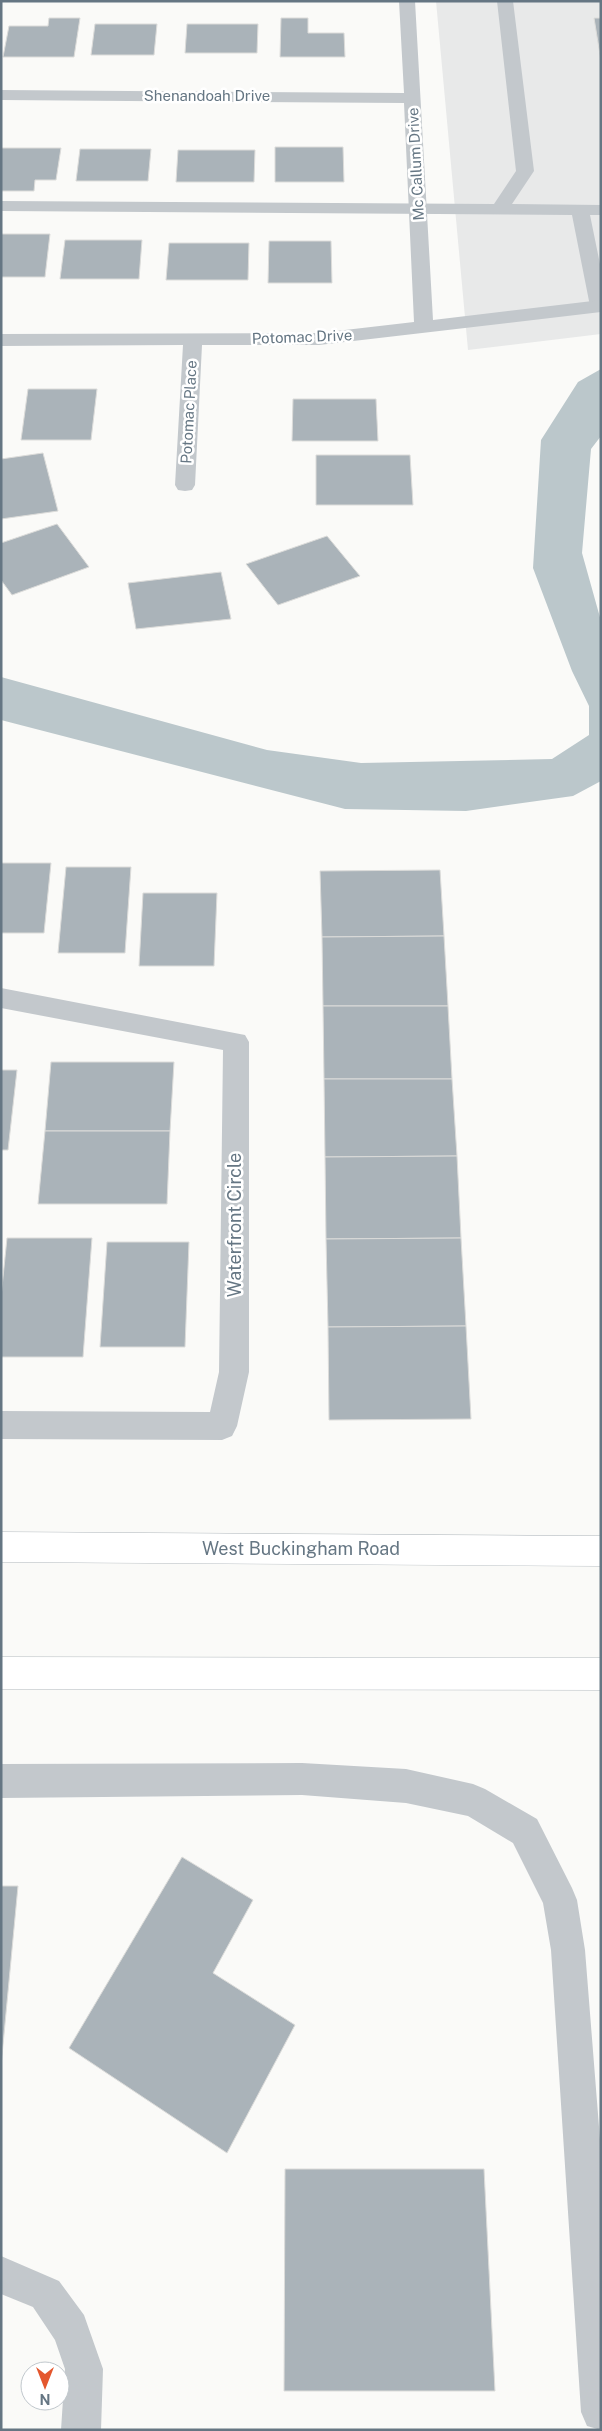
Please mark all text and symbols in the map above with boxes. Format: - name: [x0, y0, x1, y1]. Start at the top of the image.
- street label: Shenandoah Drive: [144, 87, 270, 104]
- street label: Mc Callum Drive: [404, 107, 427, 221]
- street label: Potomac Drive: [251, 326, 353, 347]
- street label: Potomac Place: [177, 360, 200, 464]
- street label: Waterfront Circle: [224, 1153, 245, 1297]
- street label: West Buckingham Road: [202, 1538, 400, 1559]
- north arrow: [20, 2361, 70, 2411]
- text: N: [40, 2391, 50, 2407]

